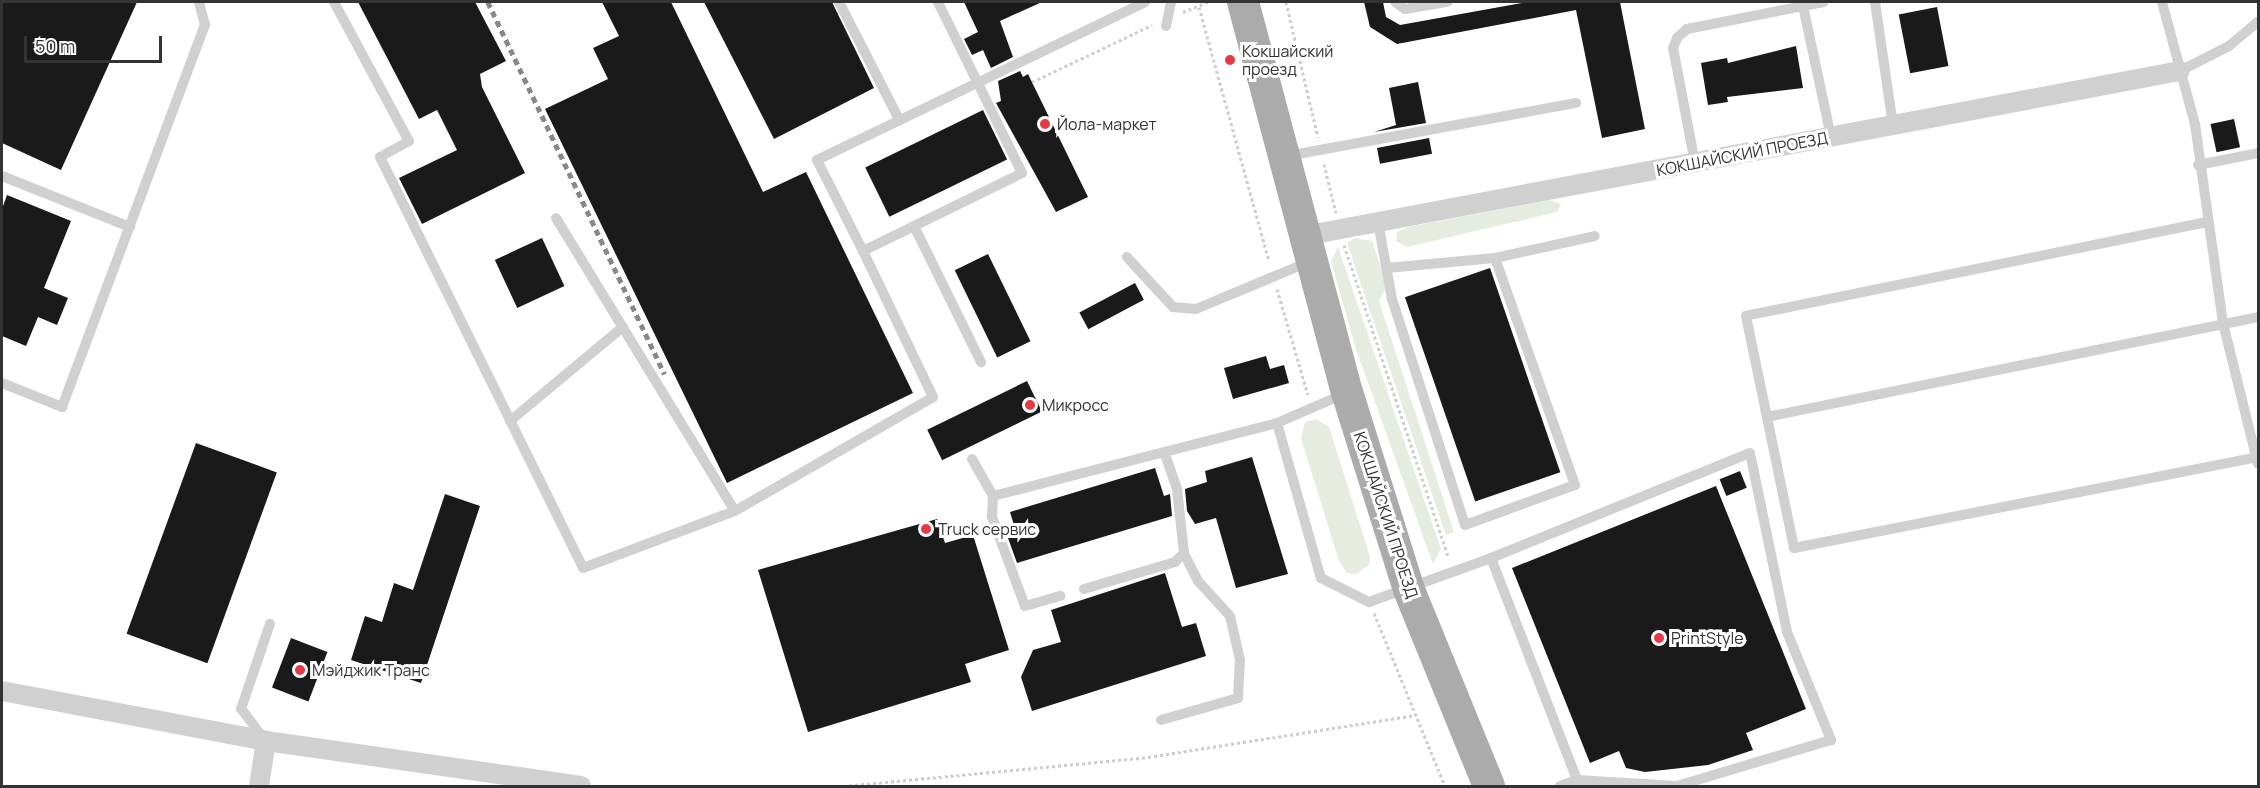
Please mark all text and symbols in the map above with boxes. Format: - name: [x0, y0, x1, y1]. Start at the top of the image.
- scale bar: [27, 24, 165, 62]
- text: 50 m: [35, 34, 75, 58]
- place label: Кокшайский проезд: [1242, 41, 1333, 79]
- marker: Кокшайский проезд: [1223, 53, 1237, 67]
- place label: Йола-маркет: [1057, 114, 1157, 134]
- marker: Йола-маркет: [1038, 117, 1052, 131]
- street label: КОКШАЙСКИЙ ПРОЕЗД: [1655, 128, 1829, 180]
- place label: Микросс: [1042, 395, 1109, 415]
- marker: Микросс: [1023, 398, 1037, 412]
- street label: КОКШАЙСКИЙ ПРОЕЗД: [1350, 429, 1422, 601]
- place label: Truck сервис: [938, 519, 1036, 539]
- marker: Truck сервис: [919, 522, 933, 536]
- place label: PrintStyle: [1671, 628, 1744, 648]
- marker: PrintStyle: [1652, 631, 1666, 645]
- place label: Мэйджик Транс: [312, 660, 430, 680]
- marker: Мэйджик Транс: [293, 663, 307, 677]

